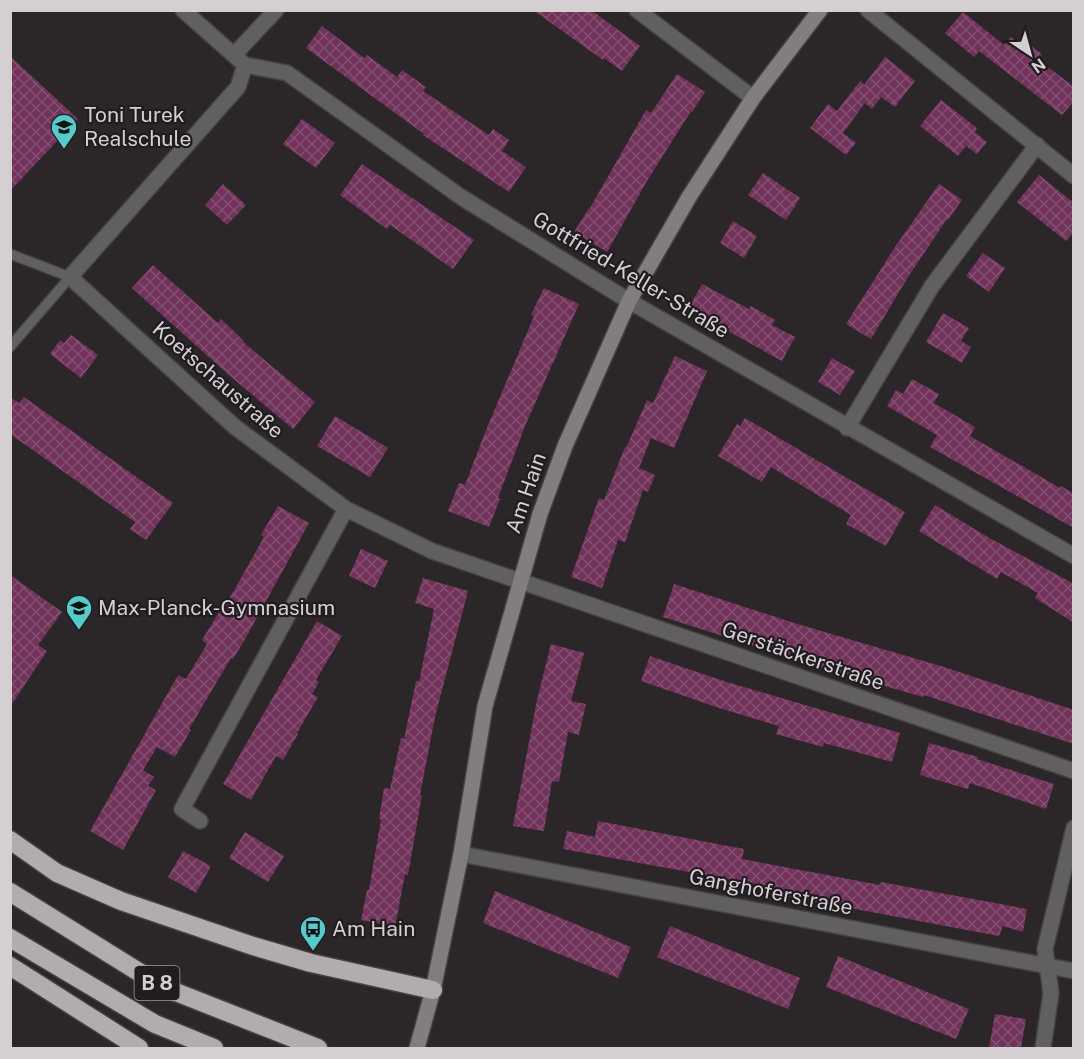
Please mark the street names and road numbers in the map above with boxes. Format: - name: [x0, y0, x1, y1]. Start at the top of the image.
- street label: Gottfried-Keller-Straße: [528, 206, 734, 343]
- street label: Koetschaustraße: [148, 316, 289, 443]
- street label: Am Hain: [500, 449, 551, 536]
- street label: Gerstäckerstraße: [719, 616, 888, 695]
- street label: Ganghoferstraße: [687, 863, 855, 920]
- road number: B 8: [134, 966, 180, 1000]

